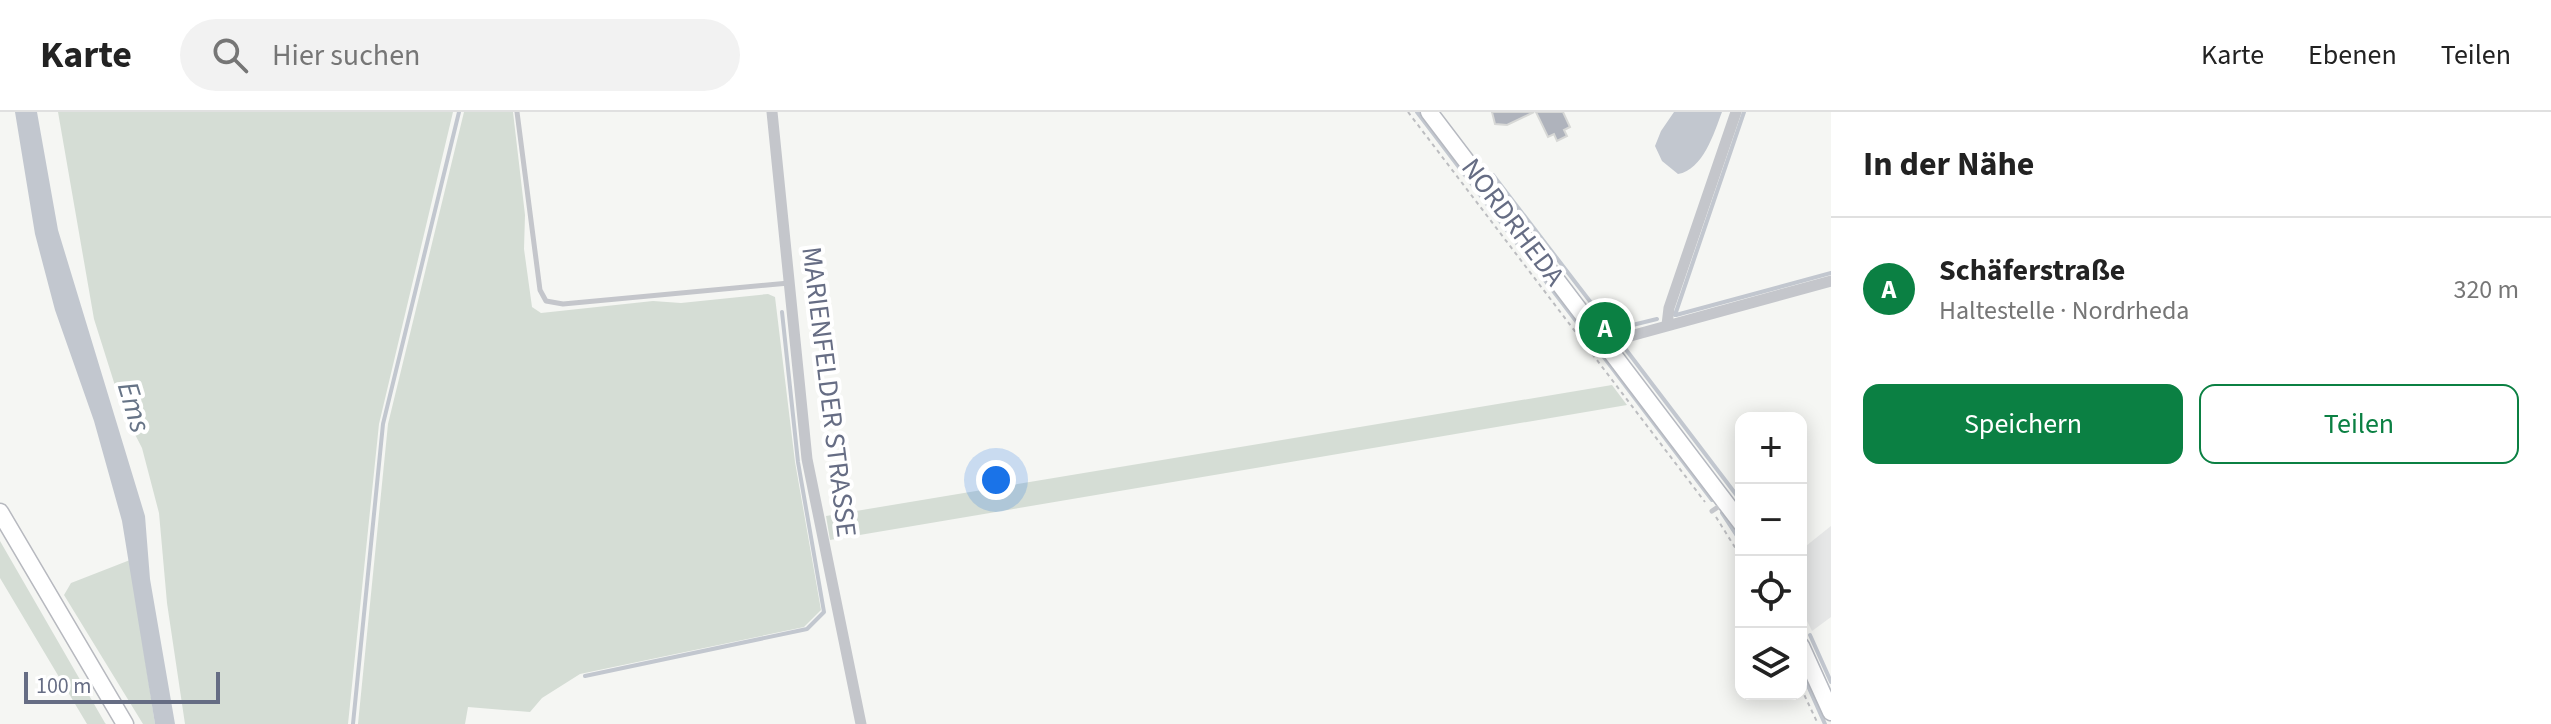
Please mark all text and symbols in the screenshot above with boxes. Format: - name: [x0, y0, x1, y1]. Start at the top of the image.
- search box: [180, 19, 740, 91]
- text: Karte: [40, 28, 132, 82]
- icon: search: [208, 33, 252, 77]
- text: Hier suchen: [272, 34, 420, 77]
- text: Karte: [2201, 35, 2264, 75]
- text: Ebenen: [2308, 35, 2397, 75]
- text: Teilen: [2441, 35, 2511, 75]
- text: In der Nähe: [1863, 140, 2034, 189]
- street label: NORDRHEDA: [1452, 150, 1575, 295]
- street label: MARIENFELDER STRASSE: [791, 245, 867, 539]
- text: Schäferstraße: [1939, 249, 2125, 292]
- text: A: [1882, 271, 1896, 308]
- text: 320 m: [2453, 271, 2519, 308]
- text: Haltestelle · Nordrheda: [1939, 292, 2189, 329]
- pin: A: [1579, 298, 1631, 358]
- water label: Ems: [106, 376, 162, 438]
- button: Speichern: [1863, 384, 2183, 464]
- button: Teilen: [2199, 384, 2519, 464]
- map controls: [1735, 412, 1807, 700]
- button: +: [1735, 412, 1807, 484]
- your location: [976, 460, 1016, 500]
- button: −: [1735, 484, 1807, 556]
- button: locate: [1735, 556, 1807, 628]
- button: layers: [1735, 628, 1807, 700]
- scale bar: [24, 668, 220, 704]
- text: 100 m: [36, 670, 91, 702]

